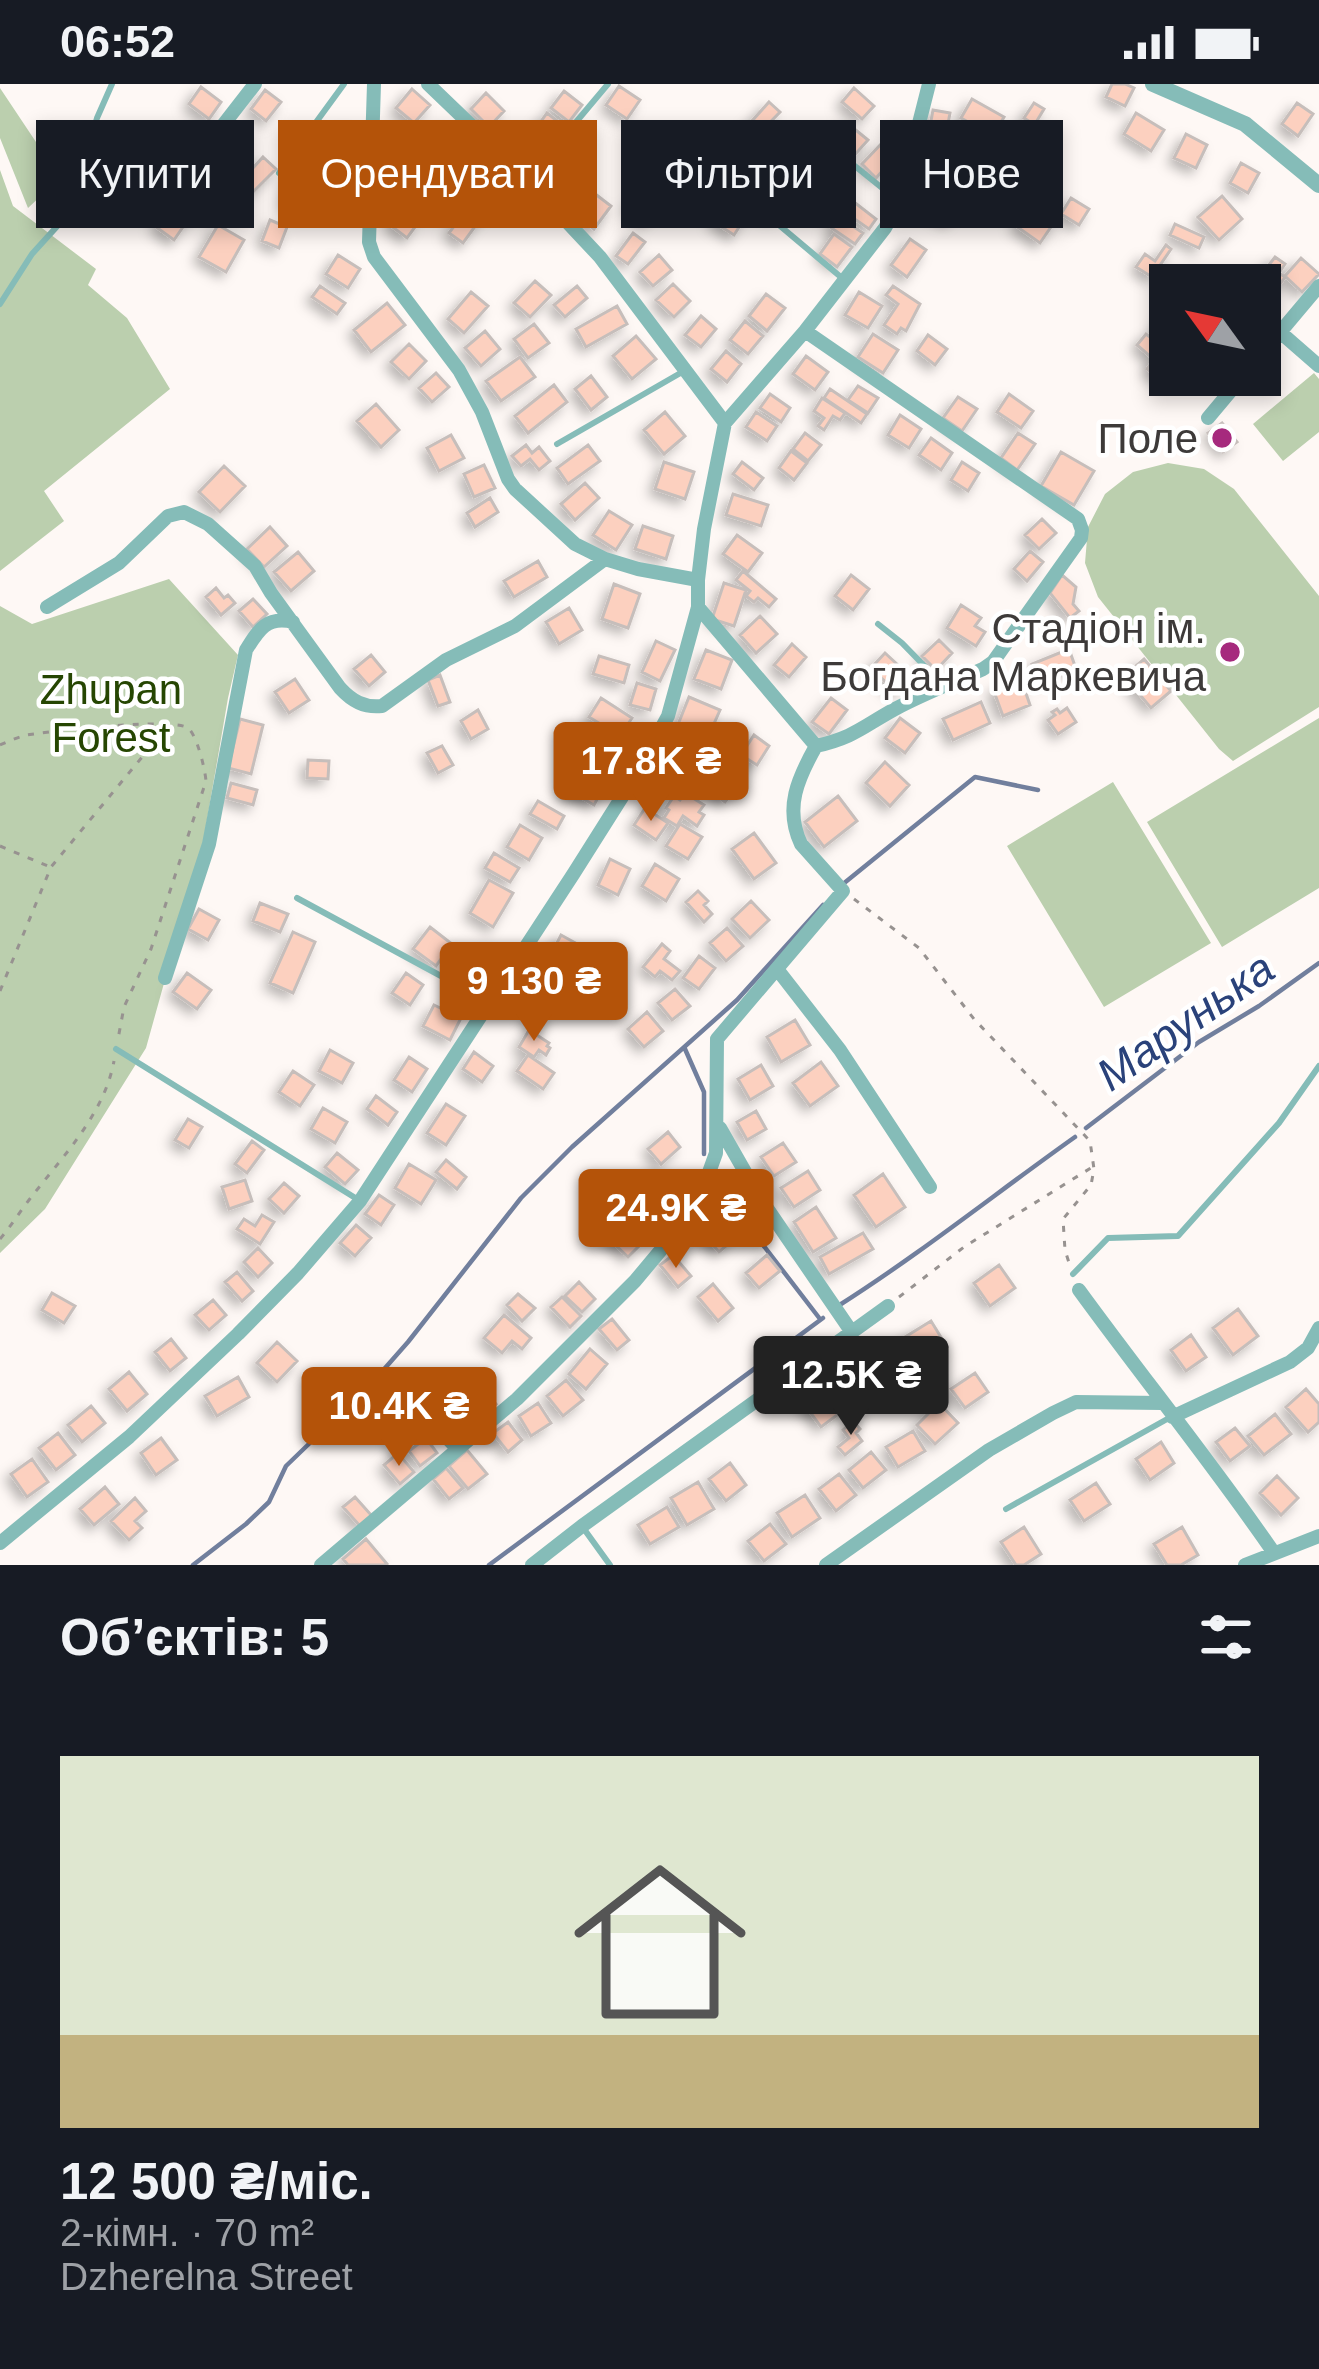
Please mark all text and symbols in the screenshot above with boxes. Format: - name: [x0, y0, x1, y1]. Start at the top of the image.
- text: 06:52: [60, 16, 175, 67]
- chip: Купити: [36, 120, 254, 228]
- chip: Орендувати: [278, 120, 597, 228]
- chip: Фільтри: [621, 120, 856, 228]
- chip: Нове: [880, 120, 1063, 228]
- north arrow: [1149, 264, 1281, 396]
- map controls: [1149, 264, 1281, 396]
- place label: Поле: [1098, 415, 1198, 462]
- marker: Поле: [1209, 425, 1235, 451]
- place label: Стадіон ім. Богдана Маркевича: [820, 605, 1207, 700]
- marker: Стадіон ім. Богдана Маркевича: [1217, 639, 1243, 665]
- park label: Zhupan Forest: [40, 666, 182, 761]
- pin: 17.8K ₴: [540, 722, 762, 824]
- text: 17.8K ₴: [581, 739, 721, 782]
- pin: 9 130 ₴: [423, 942, 645, 1044]
- water label: Марунька: [1087, 942, 1283, 1101]
- text: 9 130 ₴: [467, 959, 601, 1002]
- pin: 24.9K ₴: [565, 1169, 787, 1271]
- text: 24.9K ₴: [606, 1186, 746, 1229]
- pin: 12.5K ₴: [740, 1336, 962, 1438]
- text: 12.5K ₴: [781, 1353, 921, 1396]
- pin: 10.4K ₴: [288, 1367, 510, 1469]
- text: 10.4K ₴: [329, 1384, 469, 1427]
- icon: filters: [1193, 1604, 1259, 1670]
- text: Об’єктів: 5: [60, 1609, 329, 1666]
- icon: home: [552, 1834, 768, 2050]
- text: 12 500 ₴/міс.: [60, 2153, 373, 2210]
- text: 2-кімн. · 70 m²: [60, 2211, 314, 2254]
- text: Dzherelna Street: [60, 2255, 353, 2298]

